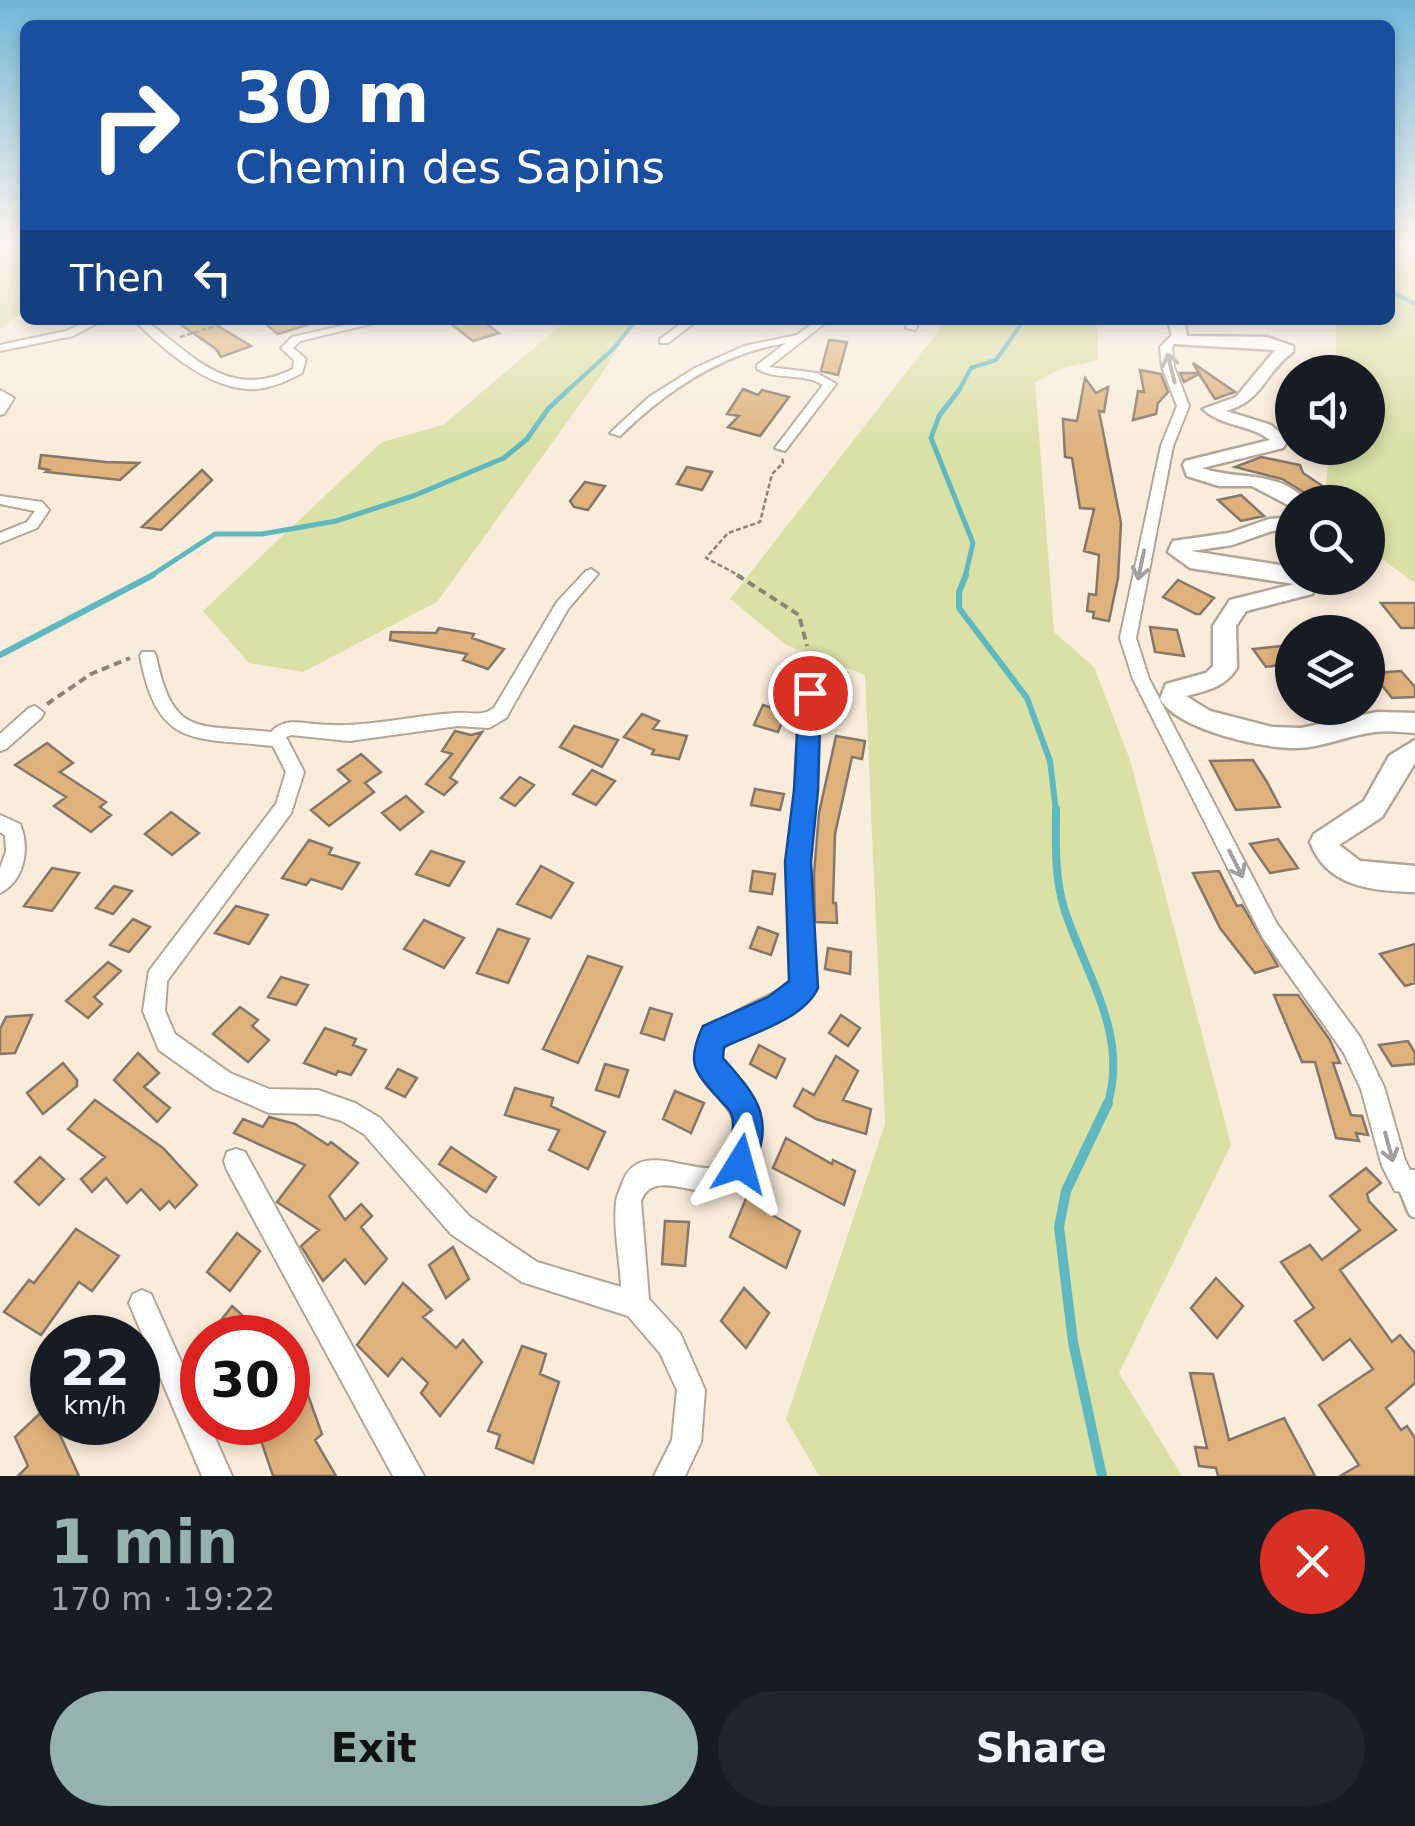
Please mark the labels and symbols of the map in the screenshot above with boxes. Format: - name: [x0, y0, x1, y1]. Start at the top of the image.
- one-way arrow: [1161, 353, 1179, 385]
- one-way arrow: [1131, 548, 1150, 580]
- pin: [768, 651, 853, 736]
- one-way arrow: [1227, 848, 1246, 878]
- position arrow: [688, 1112, 792, 1216]
- one-way arrow: [1381, 1131, 1400, 1162]
- speed limit sign: 30: [180, 1315, 310, 1445]

